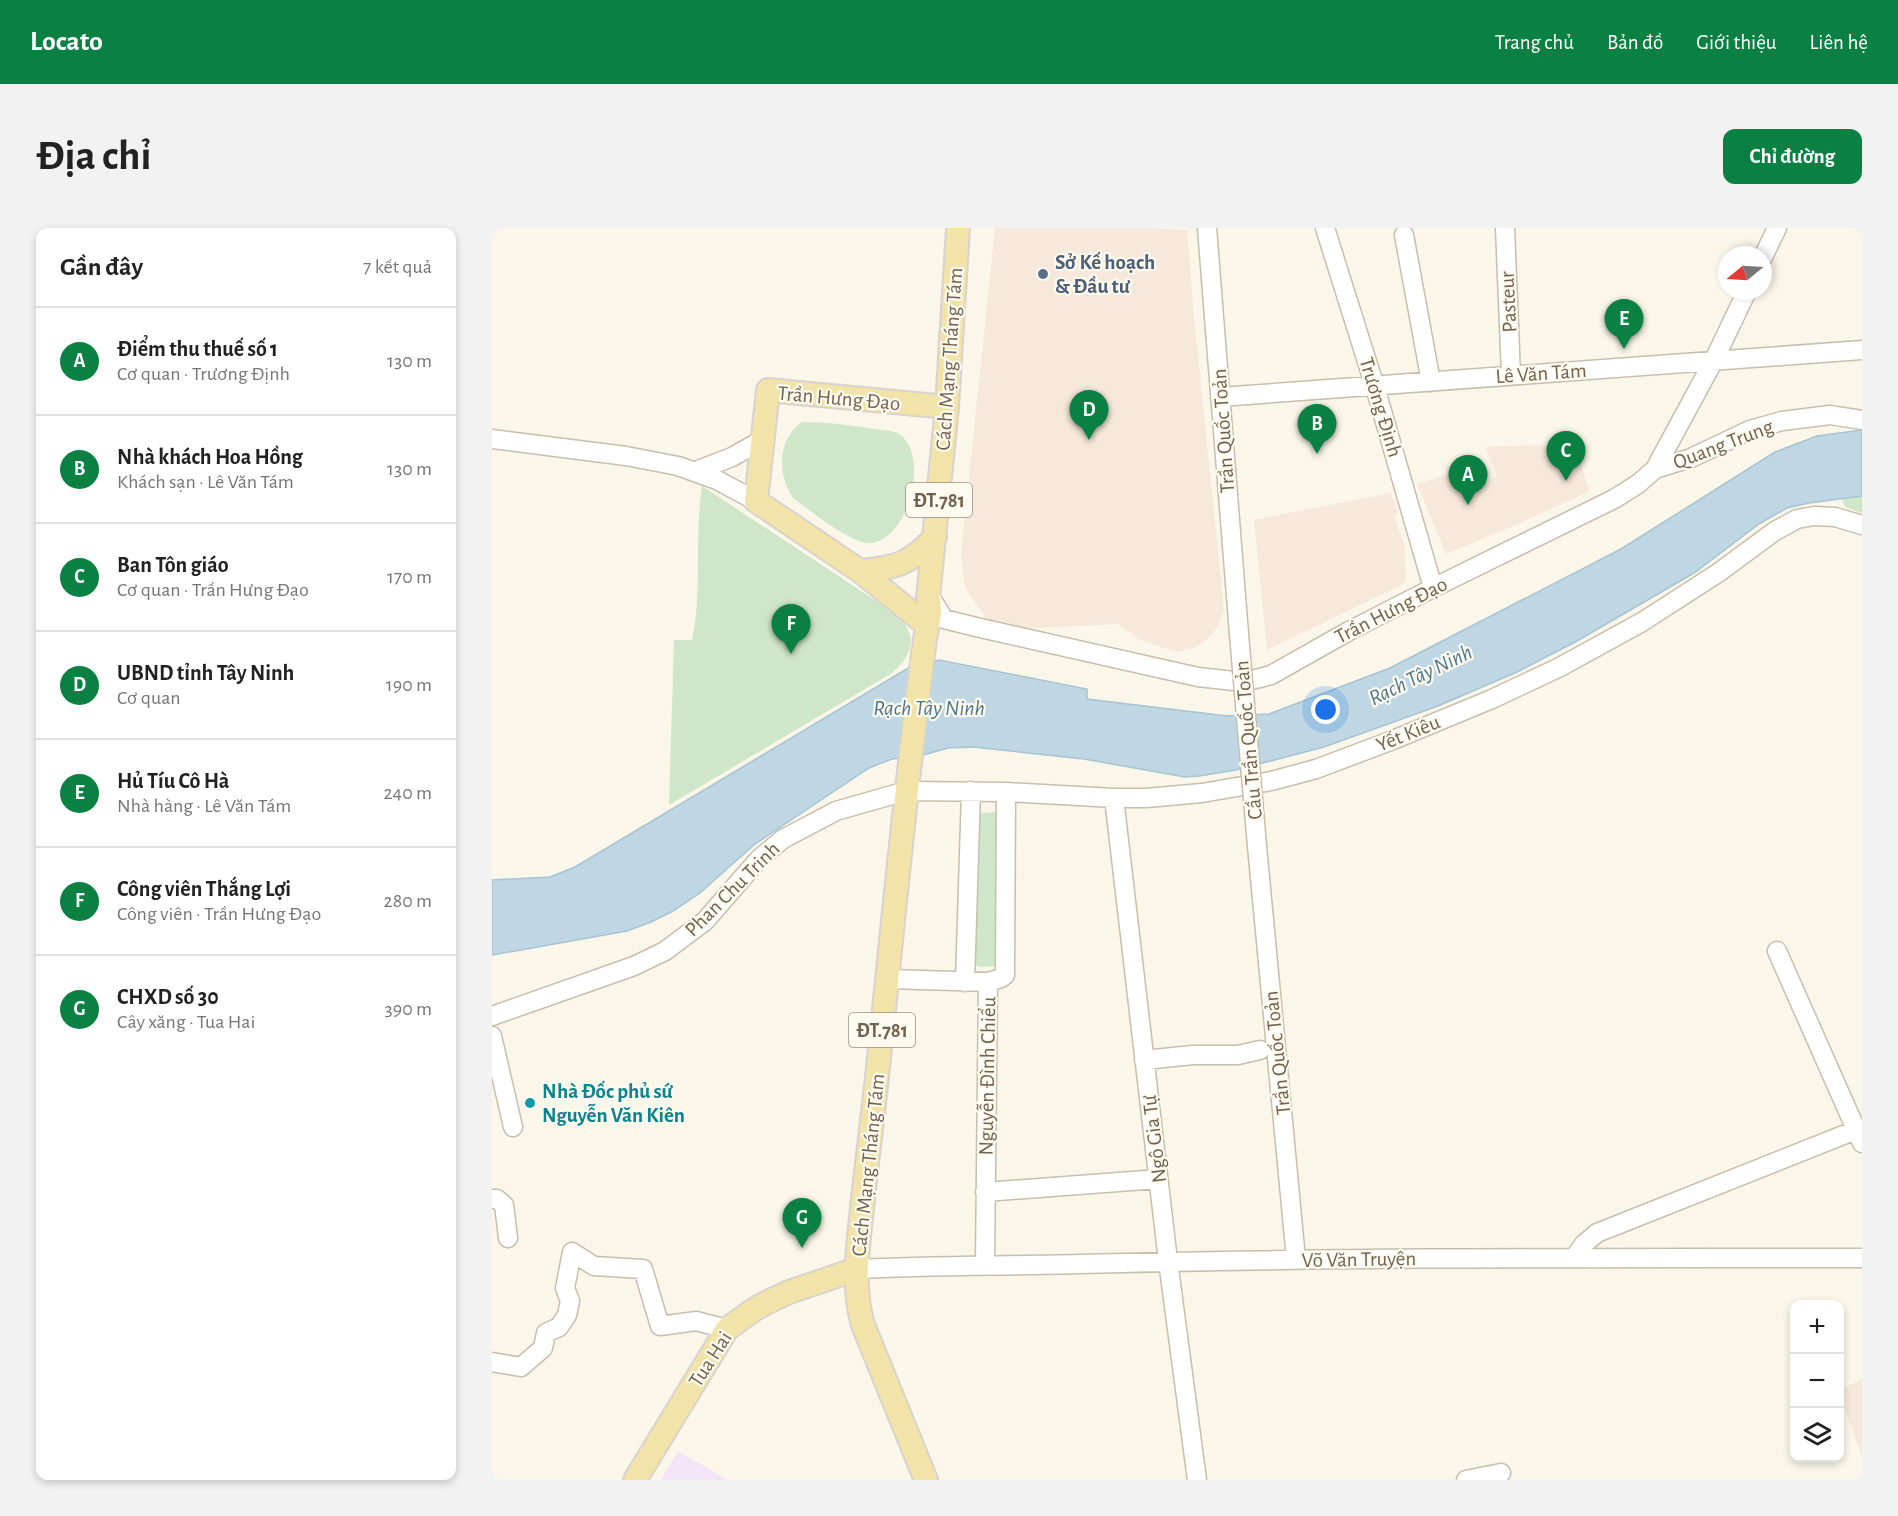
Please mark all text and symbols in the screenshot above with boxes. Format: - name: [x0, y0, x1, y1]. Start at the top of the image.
- text: Locato: [30, 28, 103, 56]
- text: Trang chủ: [1495, 32, 1574, 53]
- text: Bản đồ: [1607, 32, 1663, 53]
- text: Giới thiệu: [1696, 32, 1777, 53]
- text: Liên hệ: [1810, 32, 1868, 53]
- button: Chỉ đường: [1723, 129, 1862, 184]
- text: Địa chỉ: [36, 135, 151, 177]
- north arrow: [1718, 246, 1772, 300]
- place label: Sở Kế hoạch & Đầu tư: [1055, 251, 1155, 297]
- text: Gần đây: [60, 254, 143, 280]
- text: 7 kết quả: [363, 257, 432, 277]
- street label: Cách Mạng Tháng Tám: [933, 267, 966, 451]
- marker: Sở Kế hoạch & Đầu tư: [1036, 267, 1050, 281]
- street label: Pasteur: [1496, 271, 1521, 333]
- pin: E: [1604, 300, 1644, 349]
- text: Điểm thu thuế số 1: [117, 338, 278, 360]
- text: A: [74, 351, 86, 371]
- text: 130 m: [387, 351, 432, 371]
- street label: Trương Định: [1355, 355, 1406, 460]
- street label: Lê Văn Tám: [1495, 360, 1587, 387]
- text: Cơ quan · Trương Định: [117, 364, 290, 384]
- street label: Trần Quốc Toản: [1209, 368, 1238, 494]
- street label: Trần Hưng Đạo: [777, 383, 901, 414]
- pin: D: [1070, 390, 1108, 440]
- pin: B: [1298, 404, 1336, 454]
- street label: Quang Trung: [1670, 415, 1777, 473]
- pin: C: [1546, 432, 1586, 481]
- text: Nhà khách Hoa Hồng: [117, 446, 303, 468]
- pin: A: [1448, 456, 1488, 505]
- text: B: [74, 459, 85, 479]
- text: 130 m: [387, 459, 432, 479]
- text: Khách sạn · Lê Văn Tám: [117, 472, 294, 492]
- road number: ĐT.781: [906, 483, 972, 517]
- text: Ban Tôn giáo: [117, 554, 229, 576]
- text: C: [74, 567, 85, 587]
- text: 170 m: [387, 567, 432, 587]
- street label: Trần Hưng Đạo: [1332, 573, 1451, 648]
- text: Cơ quan · Trần Hưng Đạo: [117, 580, 309, 600]
- pin: F: [772, 604, 810, 654]
- water label: Rạch Tây Ninh: [1365, 641, 1475, 709]
- street label: Cầu Trần Quốc Toản: [1231, 660, 1266, 820]
- text: UBND tỉnh Tây Ninh: [117, 662, 294, 684]
- text: D: [73, 675, 86, 695]
- text: 190 m: [386, 675, 432, 695]
- text: Cơ quan: [117, 688, 181, 708]
- your location: [1311, 695, 1340, 724]
- water label: Rạch Tây Ninh: [873, 697, 985, 719]
- street label: Yết Kiêu: [1373, 711, 1443, 756]
- text: Hủ Tíu Cô Hà: [117, 770, 229, 792]
- text: E: [74, 783, 85, 803]
- text: 240 m: [383, 783, 432, 803]
- text: Nhà hàng · Lê Văn Tám: [117, 796, 291, 816]
- street label: Phan Chu Trinh: [681, 838, 784, 941]
- text: Công viên Thắng Lợi: [117, 878, 291, 900]
- text: F: [75, 891, 84, 911]
- text: 280 m: [384, 891, 432, 911]
- text: Công viên · Trần Hưng Đạo: [117, 904, 321, 924]
- text: CHXD số 30: [117, 986, 219, 1008]
- street label: Trần Quốc Toản: [1261, 990, 1294, 1116]
- street label: Nguyễn Đình Chiểu: [975, 996, 999, 1156]
- text: G: [74, 999, 85, 1019]
- text: 390 m: [385, 999, 432, 1019]
- text: Cây xăng · Tua Hai: [117, 1012, 255, 1032]
- road number: ĐT.781: [849, 1013, 915, 1047]
- street label: Cách Mạng Tháng Tám: [848, 1073, 889, 1257]
- place label: Nhà Đốc phủ sứ Nguyễn Văn Kiên: [542, 1080, 685, 1126]
- street label: Ngô Gia Tự: [1139, 1094, 1170, 1184]
- marker: Nhà Đốc phủ sứ Nguyễn Văn Kiên: [523, 1096, 537, 1110]
- pin: G: [782, 1198, 822, 1248]
- street label: Võ Văn Truyện: [1302, 1248, 1416, 1271]
- map controls: [1790, 1300, 1844, 1462]
- button: +: [1790, 1300, 1844, 1354]
- street label: Tua Hai: [685, 1328, 736, 1391]
- button: −: [1790, 1354, 1844, 1408]
- button: layers: [1790, 1408, 1844, 1462]

